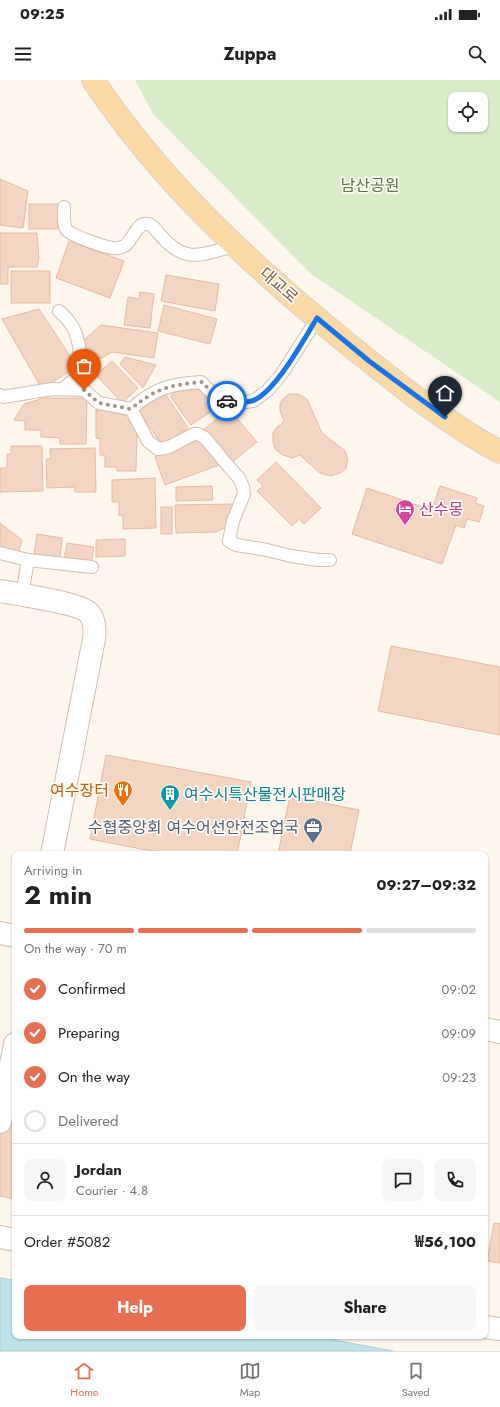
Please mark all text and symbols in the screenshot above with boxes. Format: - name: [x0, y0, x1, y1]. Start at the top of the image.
- text: 09:25: [20, 3, 64, 25]
- text: Zuppa: [224, 41, 276, 67]
- icon: menu: [12, 43, 34, 65]
- icon: search: [466, 43, 488, 65]
- map controls: [448, 92, 488, 132]
- button: locate: [448, 92, 488, 132]
- park label: 남산공원: [341, 174, 399, 197]
- street label: 대교로: [255, 262, 303, 308]
- pin: [67, 349, 101, 390]
- icon: bag: [73, 355, 95, 377]
- pin: [428, 376, 462, 417]
- courier: [207, 381, 247, 421]
- icon: home: [434, 382, 456, 404]
- icon: car: [216, 390, 238, 412]
- hotel icon: 산수몽: [394, 498, 416, 526]
- place label: 산수몽: [419, 498, 463, 521]
- place label: 여수장터: [50, 779, 109, 802]
- restaurant icon: 여수장터: [112, 779, 134, 807]
- building icon: 여수시특산물전시판매장: [159, 783, 181, 811]
- place label: 여수시특산물전시판매장: [184, 783, 346, 806]
- place label: 수협중앙회 여수어선안전조업국: [88, 816, 299, 839]
- office icon: 수협중앙회 여수어선안전조업국: [302, 816, 324, 844]
- text: Arriving in: [24, 861, 82, 880]
- text: 09:27–09:32: [377, 874, 476, 896]
- text: 2 min: [24, 876, 92, 914]
- text: On the way · 70 m: [24, 939, 127, 958]
- icon: check: [24, 978, 46, 1000]
- text: Confirmed: [58, 978, 126, 1000]
- text: 09:02: [442, 980, 476, 999]
- icon: check: [24, 1022, 46, 1044]
- text: Preparing: [58, 1022, 120, 1044]
- text: 09:09: [442, 1024, 476, 1043]
- icon: check: [24, 1066, 46, 1088]
- text: On the way: [58, 1066, 130, 1088]
- text: 09:23: [442, 1068, 476, 1087]
- text: Delivered: [58, 1110, 119, 1132]
- button: person: [24, 1159, 66, 1201]
- text: Jordan: [76, 1159, 122, 1181]
- button: chat: [382, 1159, 424, 1201]
- button: phone: [434, 1159, 476, 1201]
- text: Courier · 4.8: [76, 1181, 148, 1200]
- text: Order #5082: [24, 1231, 110, 1253]
- text: ₩56,100: [415, 1231, 476, 1253]
- button: Help: [24, 1285, 246, 1331]
- button: Share: [254, 1285, 476, 1331]
- tab: Home: [70, 1360, 98, 1400]
- tab: Map: [239, 1360, 261, 1400]
- tab: Saved: [402, 1360, 430, 1400]

